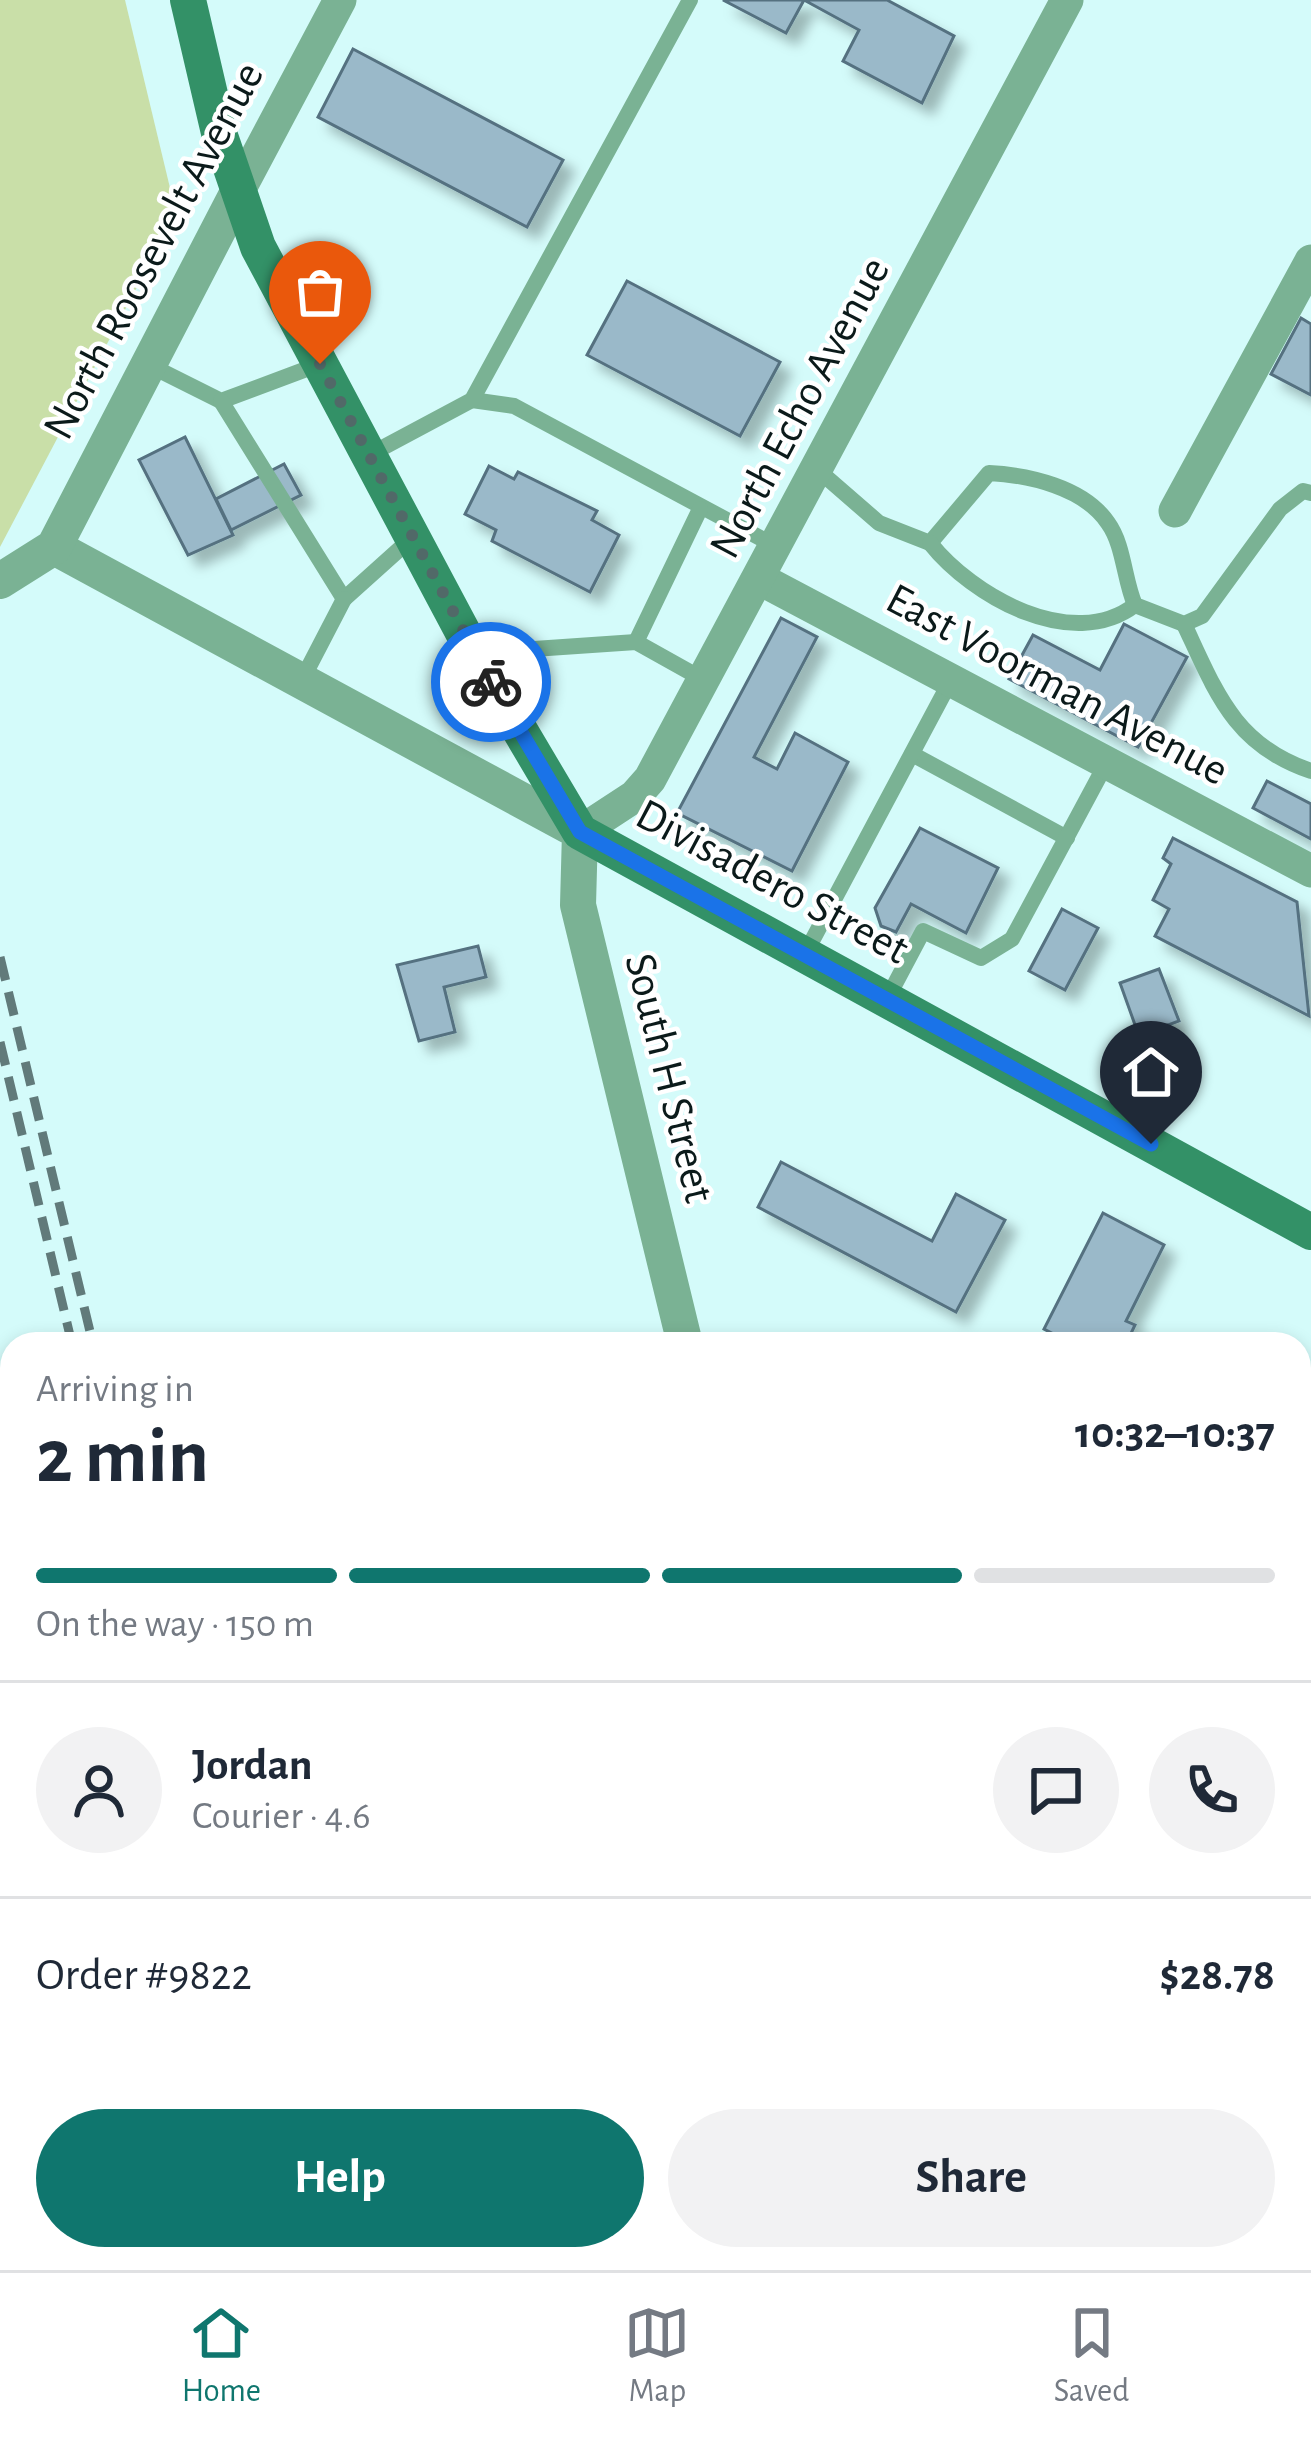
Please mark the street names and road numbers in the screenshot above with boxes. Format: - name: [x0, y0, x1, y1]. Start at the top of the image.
- street label: North Roosevelt Avenue: [36, 55, 272, 447]
- street label: North Echo Avenue: [702, 250, 898, 566]
- street label: East Voorman Avenue: [879, 576, 1235, 794]
- street label: Divisadero Street: [628, 791, 916, 973]
- street label: South H Street: [616, 949, 722, 1207]

